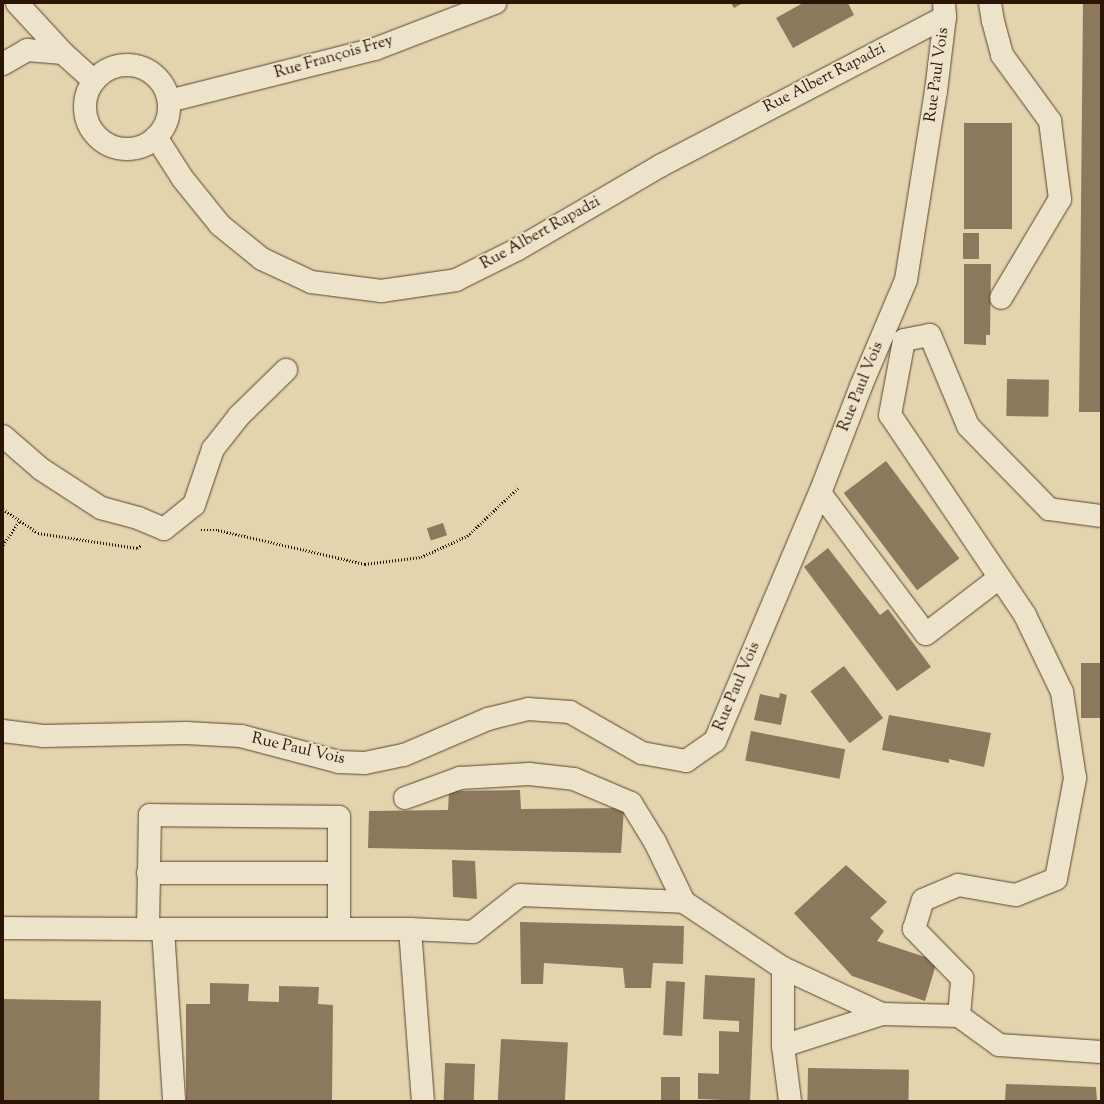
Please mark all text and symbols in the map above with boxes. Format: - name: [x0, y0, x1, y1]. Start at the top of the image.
- street label: Rue Paul Vois: [922, 27, 954, 123]
- street label: Rue François Frey: [273, 32, 395, 84]
- street label: Rue Albert Rapadzi: [761, 40, 889, 118]
- street label: Rue Albert Rapadzi: [478, 193, 604, 275]
- street label: Rue Paul Vois: [835, 339, 889, 435]
- street label: Rue Paul Vois: [711, 639, 765, 735]
- street label: Rue Paul Vois: [250, 730, 346, 770]

